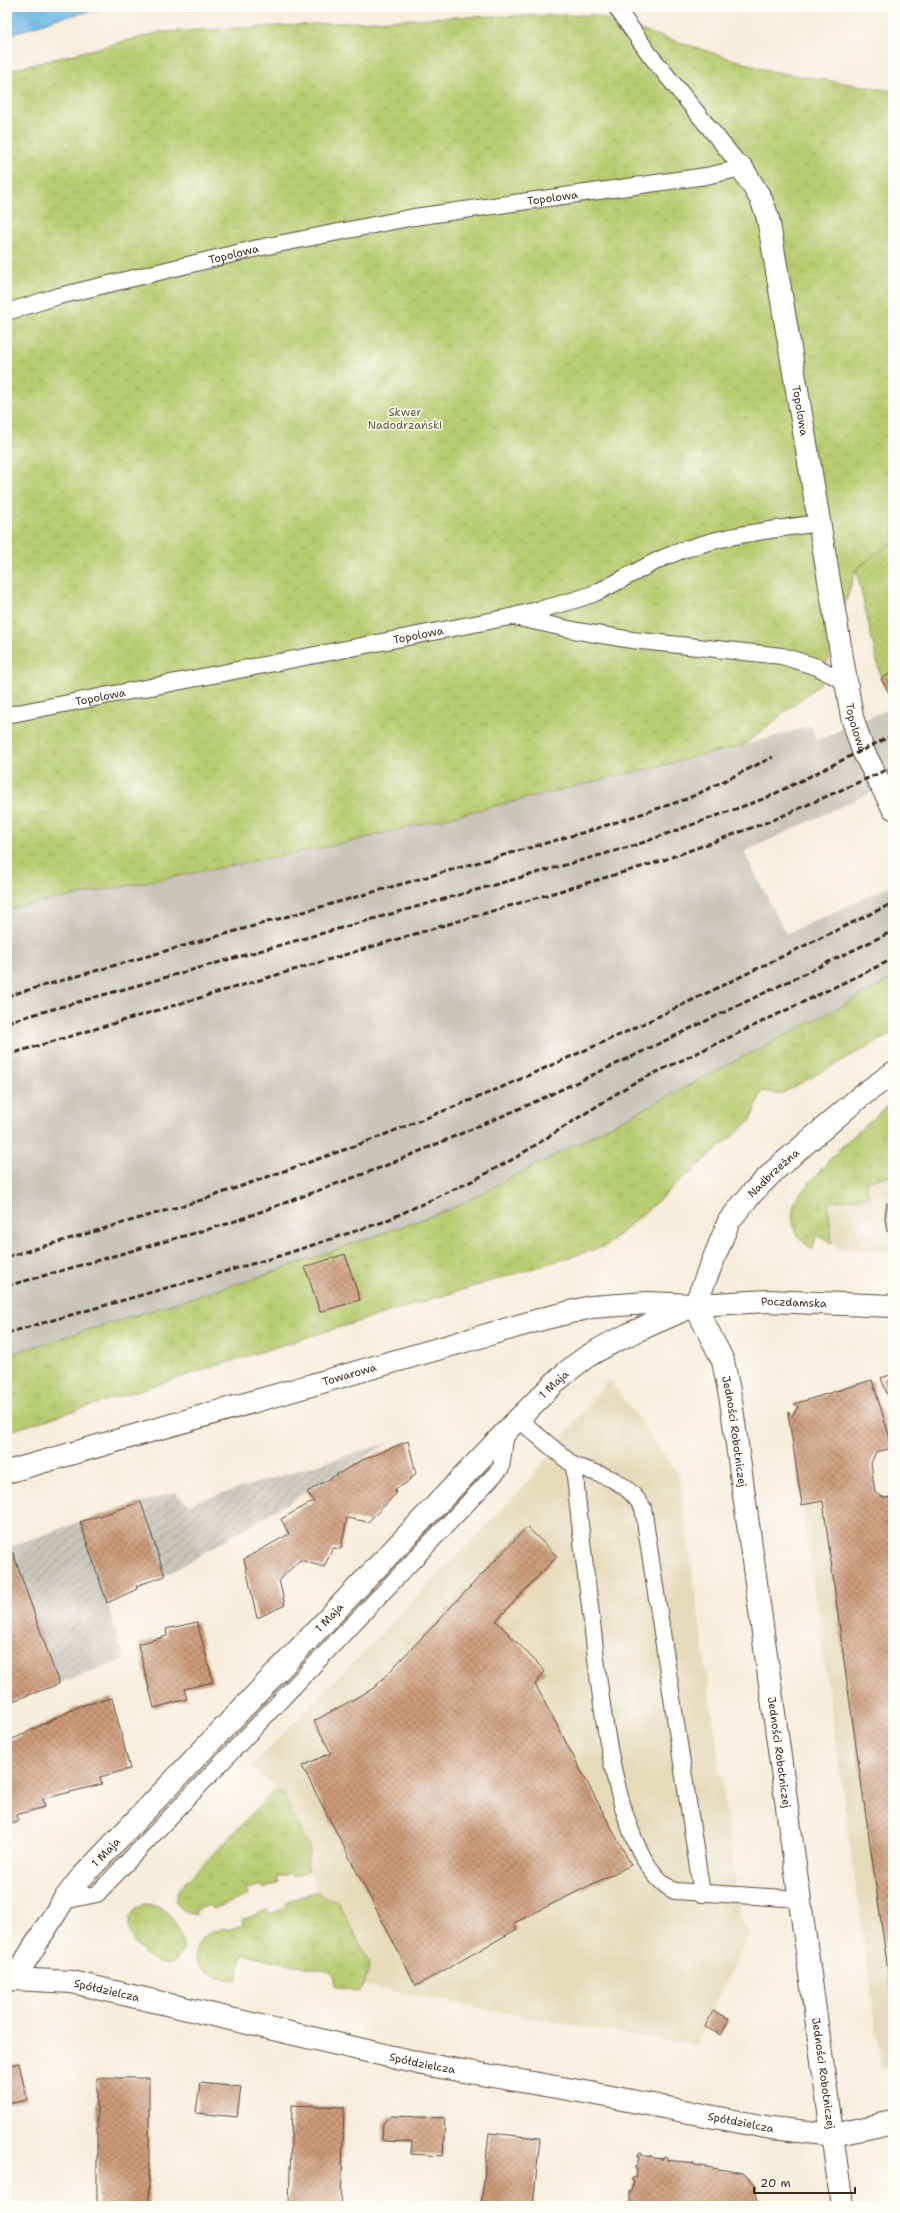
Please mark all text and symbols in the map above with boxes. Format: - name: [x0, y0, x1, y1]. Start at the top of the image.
- street label: Topolowa: [526, 187, 579, 209]
- street label: Topolowa: [207, 241, 260, 268]
- street label: Topolowa: [788, 384, 812, 437]
- park label: Skwer Nadodrzański: [368, 405, 442, 433]
- street label: Topolowa: [392, 623, 445, 648]
- street label: Topolowa: [74, 685, 127, 710]
- street label: Topolowa: [842, 702, 870, 755]
- street label: Nadbrzeżna: [745, 1145, 803, 1201]
- street label: Poczdamska: [761, 1294, 827, 1311]
- street label: Towarowa: [321, 1360, 378, 1390]
- street label: 1 Maja: [536, 1367, 572, 1402]
- street label: Jedności Robotniczej: [718, 1375, 750, 1488]
- street label: 1 Maja: [312, 1600, 347, 1636]
- street label: Jedności Robotniczej: [764, 1696, 794, 1809]
- street label: 1 Maja: [88, 1834, 124, 1870]
- street label: Spółdzielcza: [72, 1976, 141, 2006]
- street label: Jedności Robotniczej: [808, 2017, 838, 2130]
- street label: Spółdzielcza: [388, 2049, 456, 2077]
- street label: Spółdzielcza: [707, 2109, 775, 2136]
- scale bar: [754, 2169, 855, 2195]
- text: 20 m: [760, 2175, 791, 2191]

